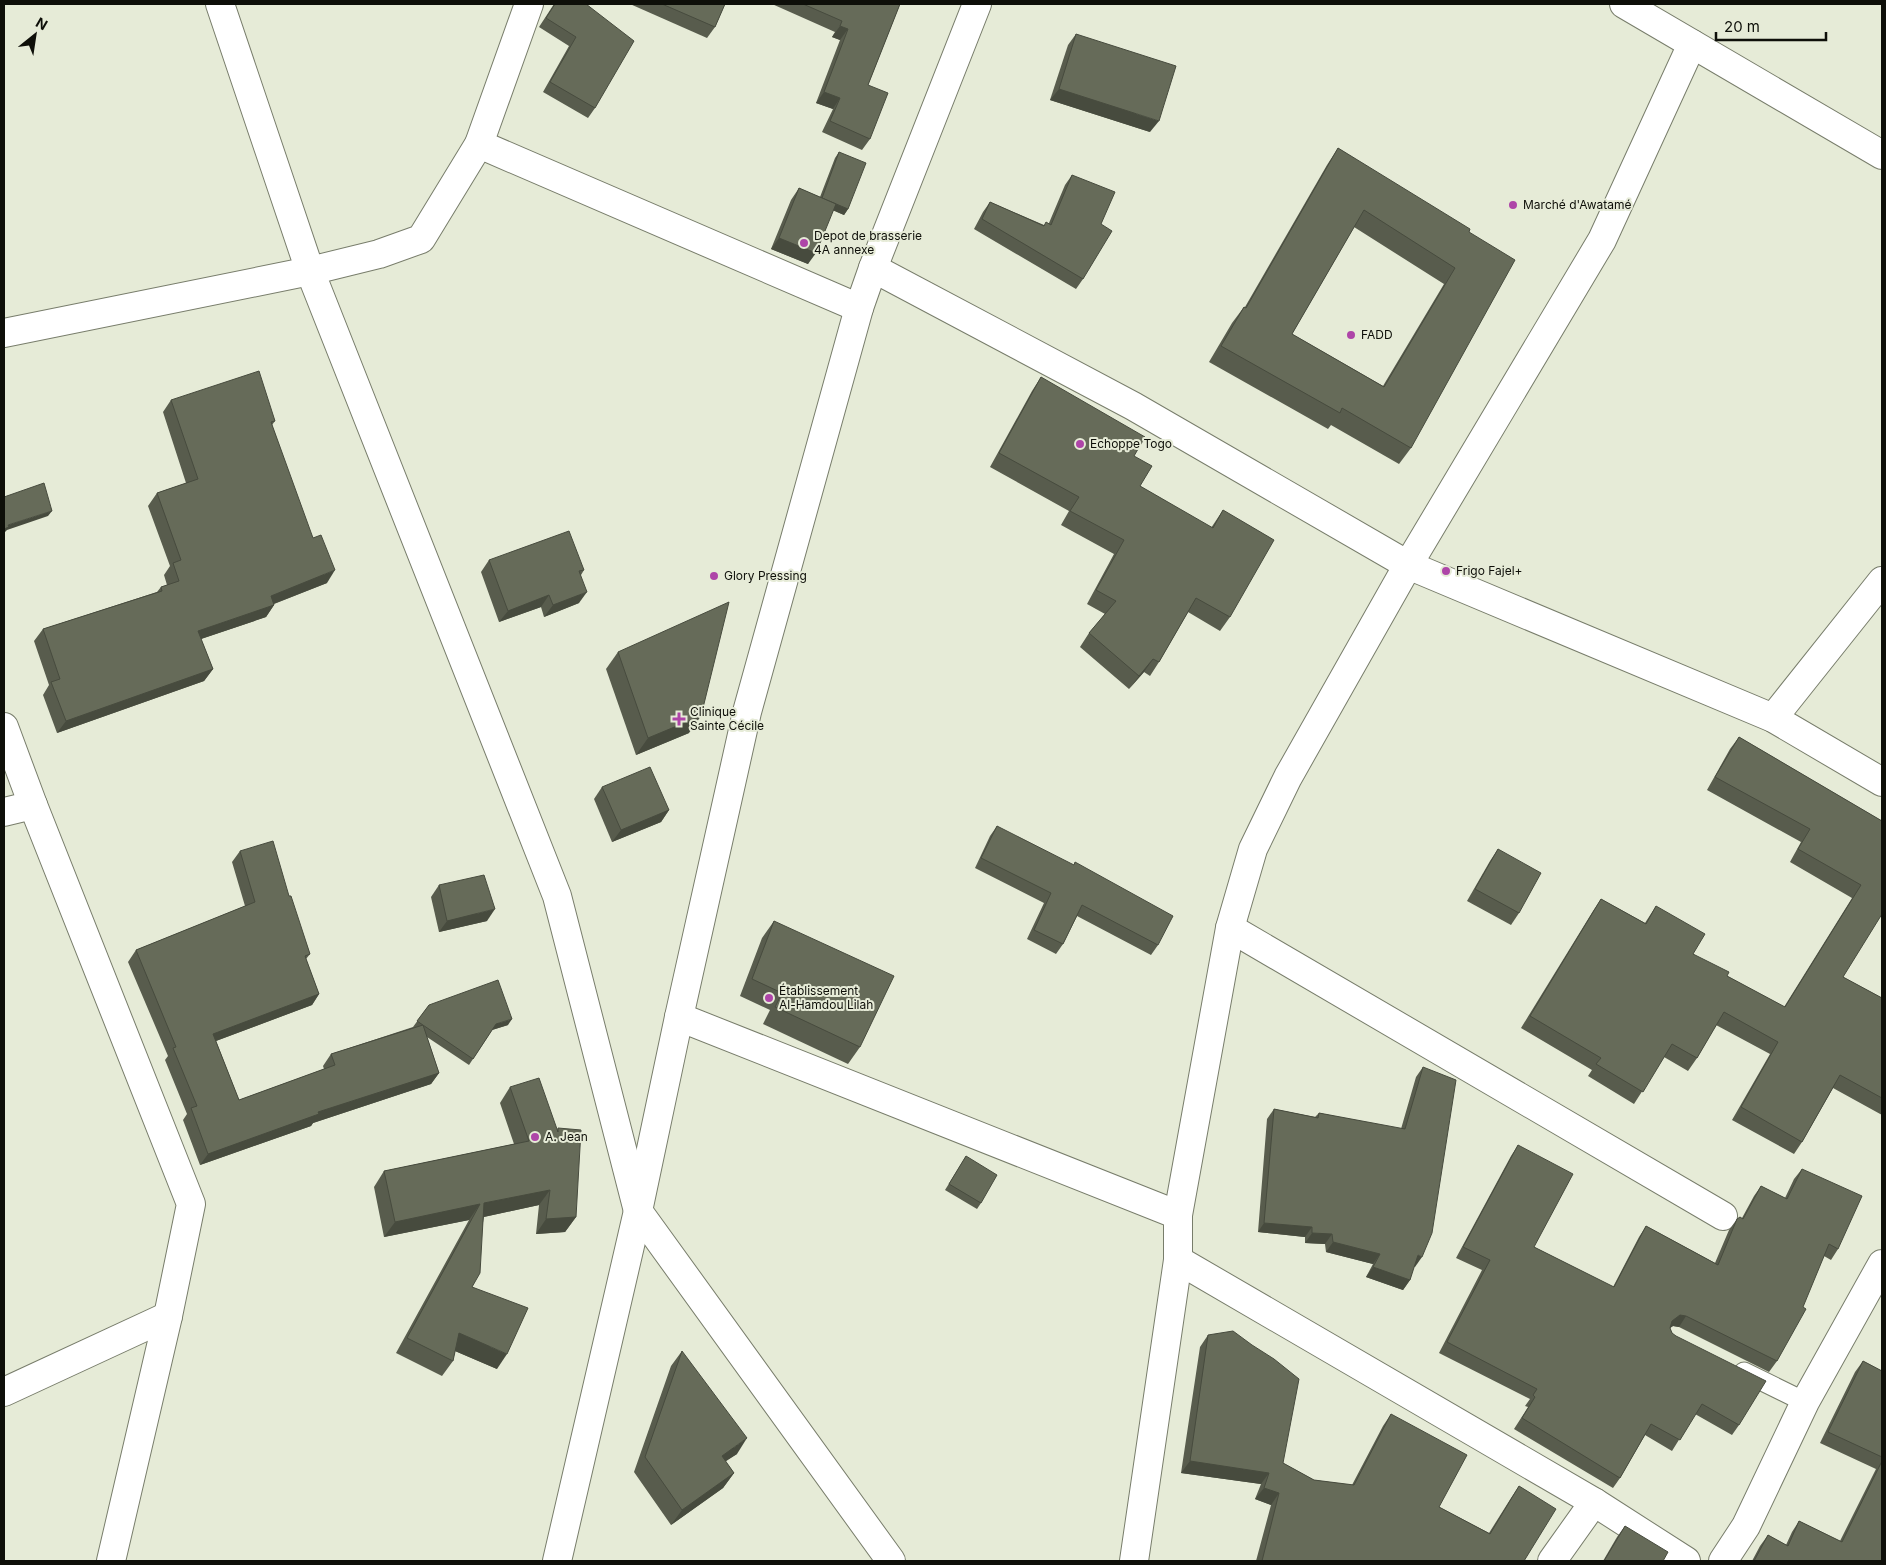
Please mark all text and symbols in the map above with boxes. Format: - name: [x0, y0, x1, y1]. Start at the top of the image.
- north arrow: [10, 10, 60, 60]
- scale bar: [1716, 10, 1826, 42]
- text: N: [33, 13, 51, 33]
- text: 20 m: [1724, 17, 1760, 36]
- place label: Marché d'Awatamé: [1523, 197, 1631, 212]
- marker: Marché d'Awatamé: [1507, 199, 1519, 211]
- place label: Depot de brasserie 4A annexe: [814, 228, 922, 257]
- marker: Depot de brasserie 4A annexe: [798, 237, 810, 249]
- place label: FADD: [1361, 327, 1393, 342]
- marker: FADD: [1345, 329, 1357, 341]
- place label: Echoppe Togo: [1090, 436, 1172, 451]
- marker: Echoppe Togo: [1074, 438, 1086, 450]
- place label: Frigo Fajel+: [1456, 563, 1523, 578]
- marker: Frigo Fajel+: [1440, 565, 1452, 577]
- place label: Glory Pressing: [724, 568, 807, 583]
- marker: Glory Pressing: [708, 570, 720, 582]
- place label: Clinique Sainte Cécile: [690, 704, 764, 733]
- marker: Clinique Sainte Cécile: [672, 712, 686, 726]
- place label: Établissement Al-Hamdou Lilah: [779, 983, 873, 1012]
- marker: Établissement Al-Hamdou Lilah: [763, 992, 775, 1004]
- place label: A. Jean: [545, 1129, 588, 1144]
- marker: A. Jean: [529, 1131, 541, 1143]

